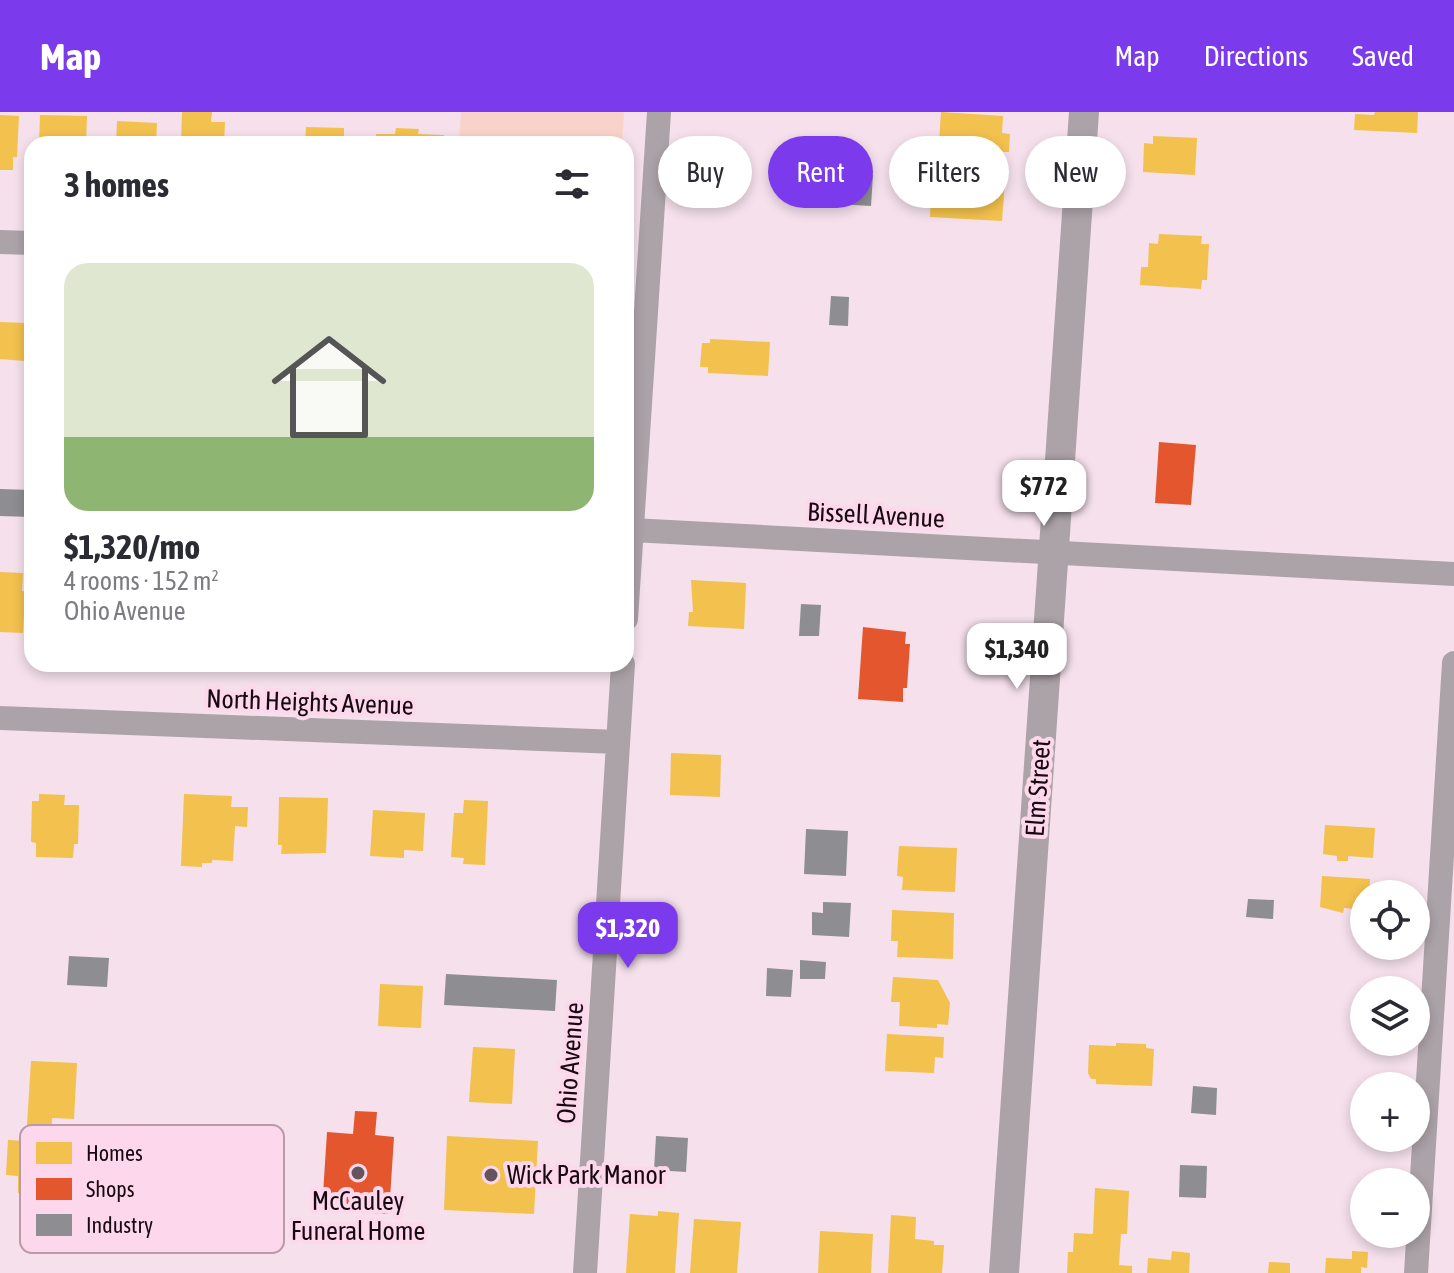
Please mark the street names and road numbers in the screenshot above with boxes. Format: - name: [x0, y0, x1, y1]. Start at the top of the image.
- street label: Bissell Avenue: [806, 496, 946, 534]
- street label: North Heights Avenue: [206, 683, 414, 721]
- street label: Elm Street: [1020, 738, 1056, 838]
- street label: Ohio Avenue: [551, 1001, 589, 1125]

